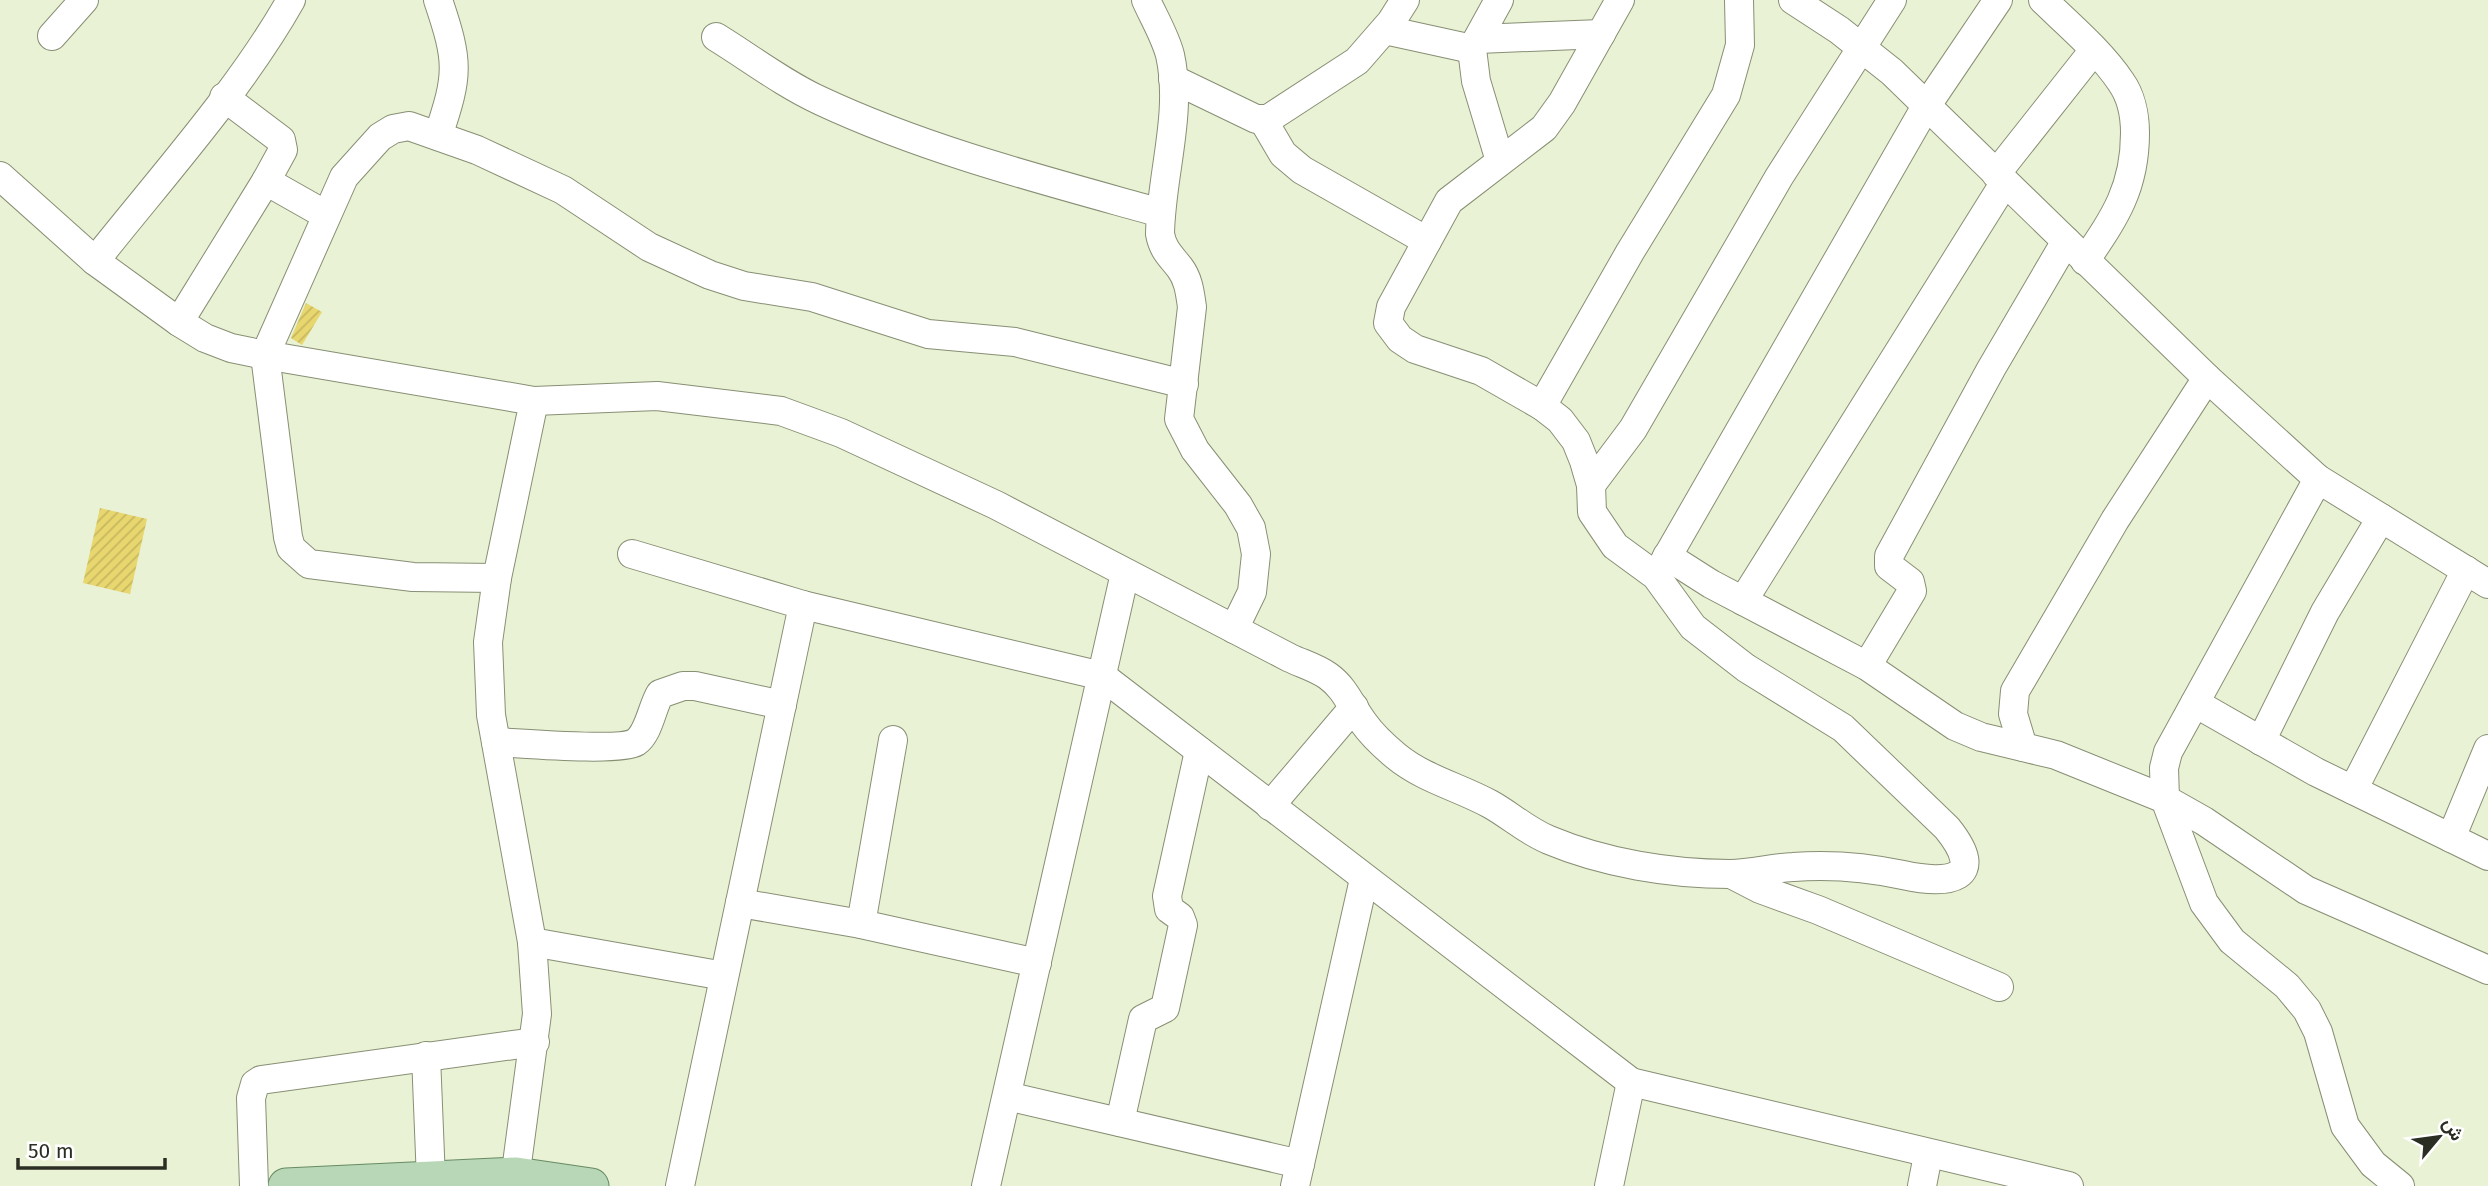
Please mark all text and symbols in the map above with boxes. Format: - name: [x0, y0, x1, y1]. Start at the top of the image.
- north arrow: [2404, 1102, 2474, 1172]
- text: ش: [2438, 1113, 2469, 1145]
- scale bar: [18, 1126, 164, 1170]
- text: 50 m: [28, 1138, 74, 1164]

